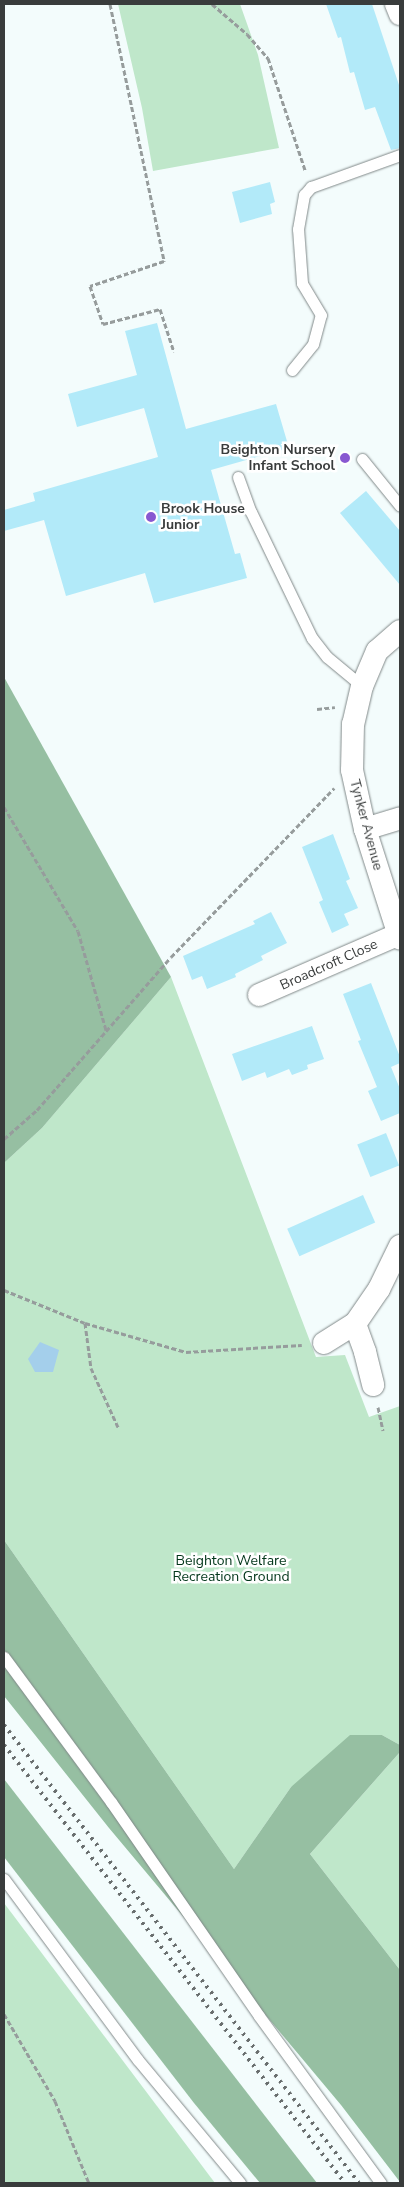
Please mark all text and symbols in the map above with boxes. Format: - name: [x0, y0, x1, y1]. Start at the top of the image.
- place label: Beighton Nursery Infant School: [221, 442, 335, 474]
- marker: Beighton Nursery Infant School: [339, 452, 351, 464]
- place label: Brook House Junior: [161, 501, 245, 534]
- marker: Brook House Junior: [145, 511, 157, 523]
- street label: Tynker Avenue: [346, 778, 386, 872]
- street label: Broadcroft Close: [278, 936, 380, 994]
- park label: Beighton Welfare Recreation Ground: [172, 1553, 290, 1585]

